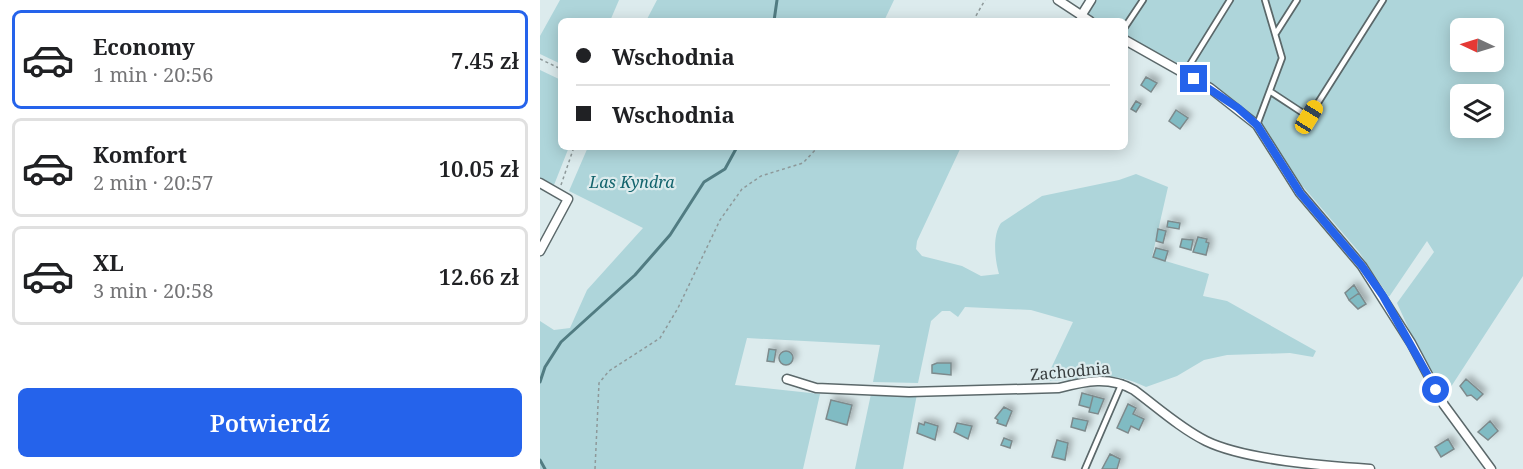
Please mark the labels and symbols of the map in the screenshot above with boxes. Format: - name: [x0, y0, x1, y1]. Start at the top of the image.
- north arrow: [1450, 18, 1504, 72]
- route end: [1180, 65, 1207, 92]
- car: [1292, 97, 1326, 137]
- park label: Las Kyndra: [588, 171, 675, 193]
- street label: Zachodnia: [1029, 357, 1111, 385]
- route start: [1422, 376, 1449, 403]

